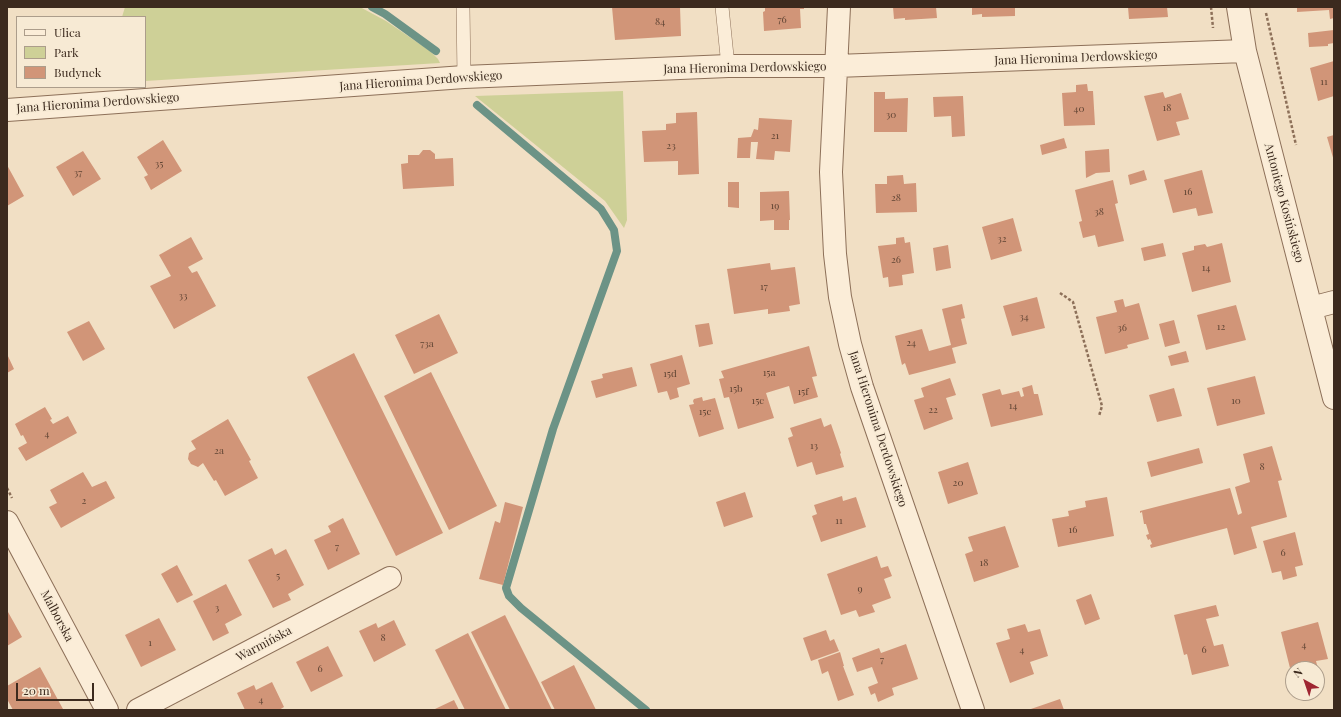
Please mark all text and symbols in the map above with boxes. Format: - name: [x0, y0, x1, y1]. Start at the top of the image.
- house number: 76: [777, 14, 787, 26]
- legend: [16, 16, 146, 88]
- house number: 84: [655, 16, 665, 28]
- text: Ulica: [54, 24, 81, 40]
- text: Park: [54, 44, 79, 60]
- street label: Jana Hieronima Derdowskiego: [994, 48, 1158, 68]
- street label: Jana Hieronima Derdowskiego: [663, 59, 827, 77]
- text: Budynek: [54, 64, 101, 80]
- street label: Jana Hieronima Derdowskiego: [339, 68, 503, 94]
- house number: 11: [1320, 76, 1328, 88]
- street label: Jana Hieronima Derdowskiego: [16, 90, 180, 116]
- house number: 18: [1163, 102, 1171, 114]
- house number: 40: [1074, 103, 1084, 115]
- house number: 30: [886, 109, 896, 121]
- house number: 21: [771, 130, 779, 142]
- house number: 23: [666, 140, 676, 152]
- street label: Antoniego Kosińskiego: [1261, 142, 1307, 264]
- house number: 35: [155, 158, 163, 170]
- house number: 37: [74, 167, 82, 179]
- house number: 16: [1184, 186, 1192, 198]
- house number: 28: [891, 192, 901, 204]
- house number: 19: [771, 200, 779, 212]
- house number: 38: [1094, 206, 1104, 218]
- house number: 32: [997, 233, 1007, 245]
- house number: 26: [891, 254, 901, 266]
- house number: 14: [1202, 262, 1210, 274]
- house number: 17: [760, 281, 768, 293]
- house number: 33: [178, 290, 188, 302]
- house number: 34: [1019, 311, 1029, 323]
- house number: 12: [1217, 321, 1225, 333]
- house number: 36: [1117, 322, 1127, 334]
- house number: 24: [906, 337, 916, 349]
- house number: 73a: [420, 338, 434, 350]
- street label: Jana Hieronima Derdowskiego: [846, 349, 910, 509]
- house number: 15a: [763, 367, 775, 379]
- house number: 15d: [663, 368, 677, 380]
- house number: 15b: [729, 383, 743, 395]
- house number: 15f: [797, 386, 809, 398]
- house number: 15e: [752, 395, 764, 407]
- house number: 10: [1231, 395, 1241, 407]
- house number: 14: [1009, 400, 1017, 412]
- house number: 22: [928, 404, 938, 416]
- house number: 15c: [699, 406, 711, 418]
- house number: 4: [45, 428, 49, 440]
- house number: 13: [810, 440, 818, 452]
- house number: 2a: [214, 445, 224, 457]
- house number: 8: [1259, 461, 1265, 473]
- house number: 20: [953, 477, 963, 489]
- house number: 2: [82, 495, 86, 507]
- house number: 11: [835, 515, 843, 527]
- house number: 16: [1069, 524, 1077, 536]
- house number: 7: [335, 541, 339, 553]
- house number: 6: [1280, 547, 1286, 559]
- house number: 18: [980, 557, 988, 569]
- house number: 5: [276, 570, 280, 582]
- house number: 9: [857, 583, 863, 595]
- street label: Malborska: [37, 588, 77, 644]
- house number: 3: [215, 602, 219, 614]
- street label: Warmińska: [234, 623, 294, 665]
- house number: 8: [380, 632, 386, 644]
- house number: 1: [148, 637, 152, 649]
- house number: 4: [1302, 639, 1306, 651]
- house number: 4: [1020, 644, 1024, 656]
- house number: 6: [1201, 644, 1207, 656]
- house number: 7: [880, 654, 884, 666]
- north arrow: [1285, 661, 1325, 701]
- house number: 6: [317, 663, 323, 675]
- text: N: [1290, 664, 1305, 680]
- scale bar: [18, 675, 96, 701]
- text: 20 m: [23, 682, 50, 698]
- house number: 4: [259, 694, 263, 706]

